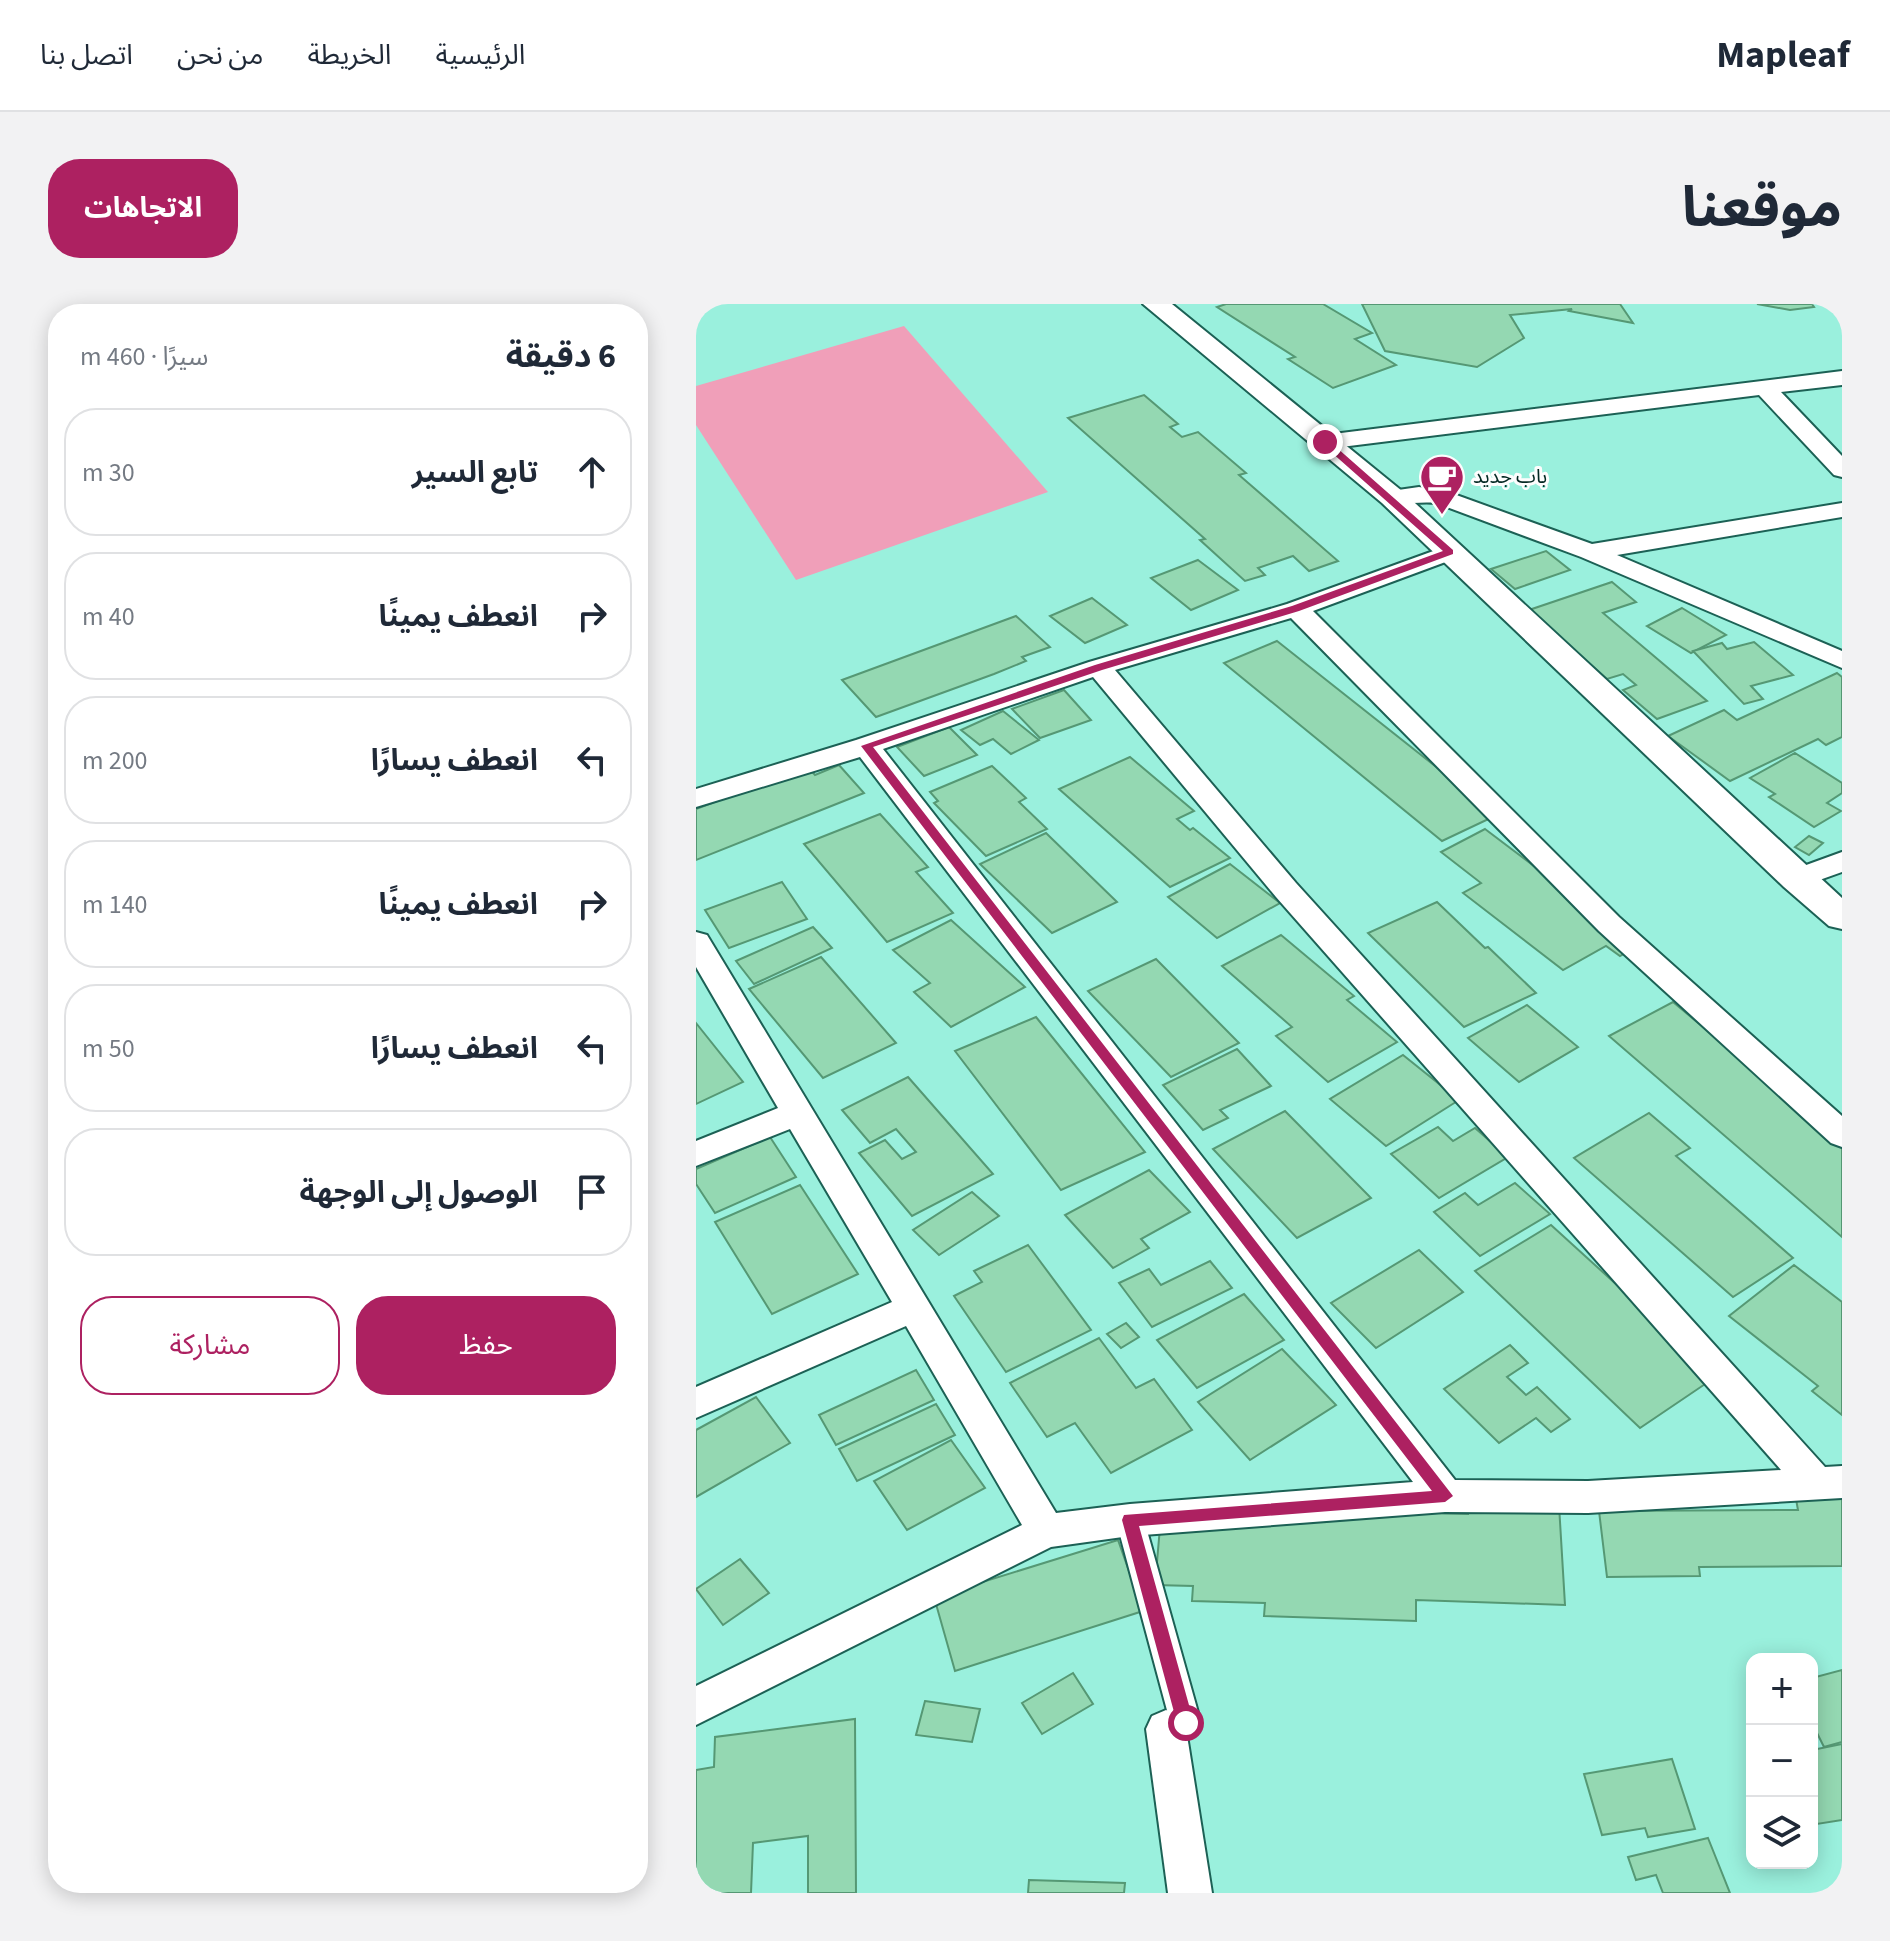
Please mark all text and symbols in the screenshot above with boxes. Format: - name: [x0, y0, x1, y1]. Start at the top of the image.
- text: Mapleaf: [1716, 28, 1850, 82]
- text: اتصل بنا: [40, 35, 133, 75]
- text: من نحن: [177, 35, 264, 75]
- text: الخريطة: [308, 35, 391, 75]
- text: الرئيسية: [435, 35, 525, 75]
- button: الاتجاهات: [48, 159, 238, 258]
- text: موقعنا: [1682, 169, 1842, 248]
- text: 6 دقيقة: [506, 332, 616, 381]
- text: سيرًا · 460 m: [80, 338, 208, 375]
- route end: [1307, 424, 1343, 460]
- icon: ahead: [570, 450, 614, 494]
- text: تابع السير: [412, 451, 538, 494]
- cafe icon: باب جديد: [1418, 453, 1466, 516]
- text: 30 m: [82, 454, 135, 491]
- place label: باب جديد: [1473, 463, 1547, 491]
- icon: right: [570, 594, 614, 638]
- text: انعطف يمينًا: [379, 595, 538, 638]
- text: 40 m: [82, 598, 135, 635]
- icon: left: [570, 738, 614, 782]
- text: انعطف يسارًا: [371, 739, 538, 782]
- text: 200 m: [82, 742, 148, 779]
- icon: right: [570, 882, 614, 926]
- text: انعطف يمينًا: [379, 883, 538, 926]
- text: 140 m: [82, 886, 148, 923]
- icon: left: [570, 1026, 614, 1070]
- text: انعطف يسارًا: [371, 1027, 538, 1070]
- text: 50 m: [82, 1030, 135, 1067]
- icon: arrive: [570, 1170, 614, 1214]
- text: الوصول إلى الوجهة: [299, 1171, 538, 1214]
- button: مشاركة: [80, 1296, 340, 1395]
- button: حفظ: [356, 1296, 616, 1395]
- map controls: [1746, 1653, 1818, 1869]
- button: +: [1746, 1653, 1818, 1725]
- route start: [1168, 1705, 1204, 1741]
- button: −: [1746, 1725, 1818, 1797]
- button: layers: [1746, 1797, 1818, 1869]

